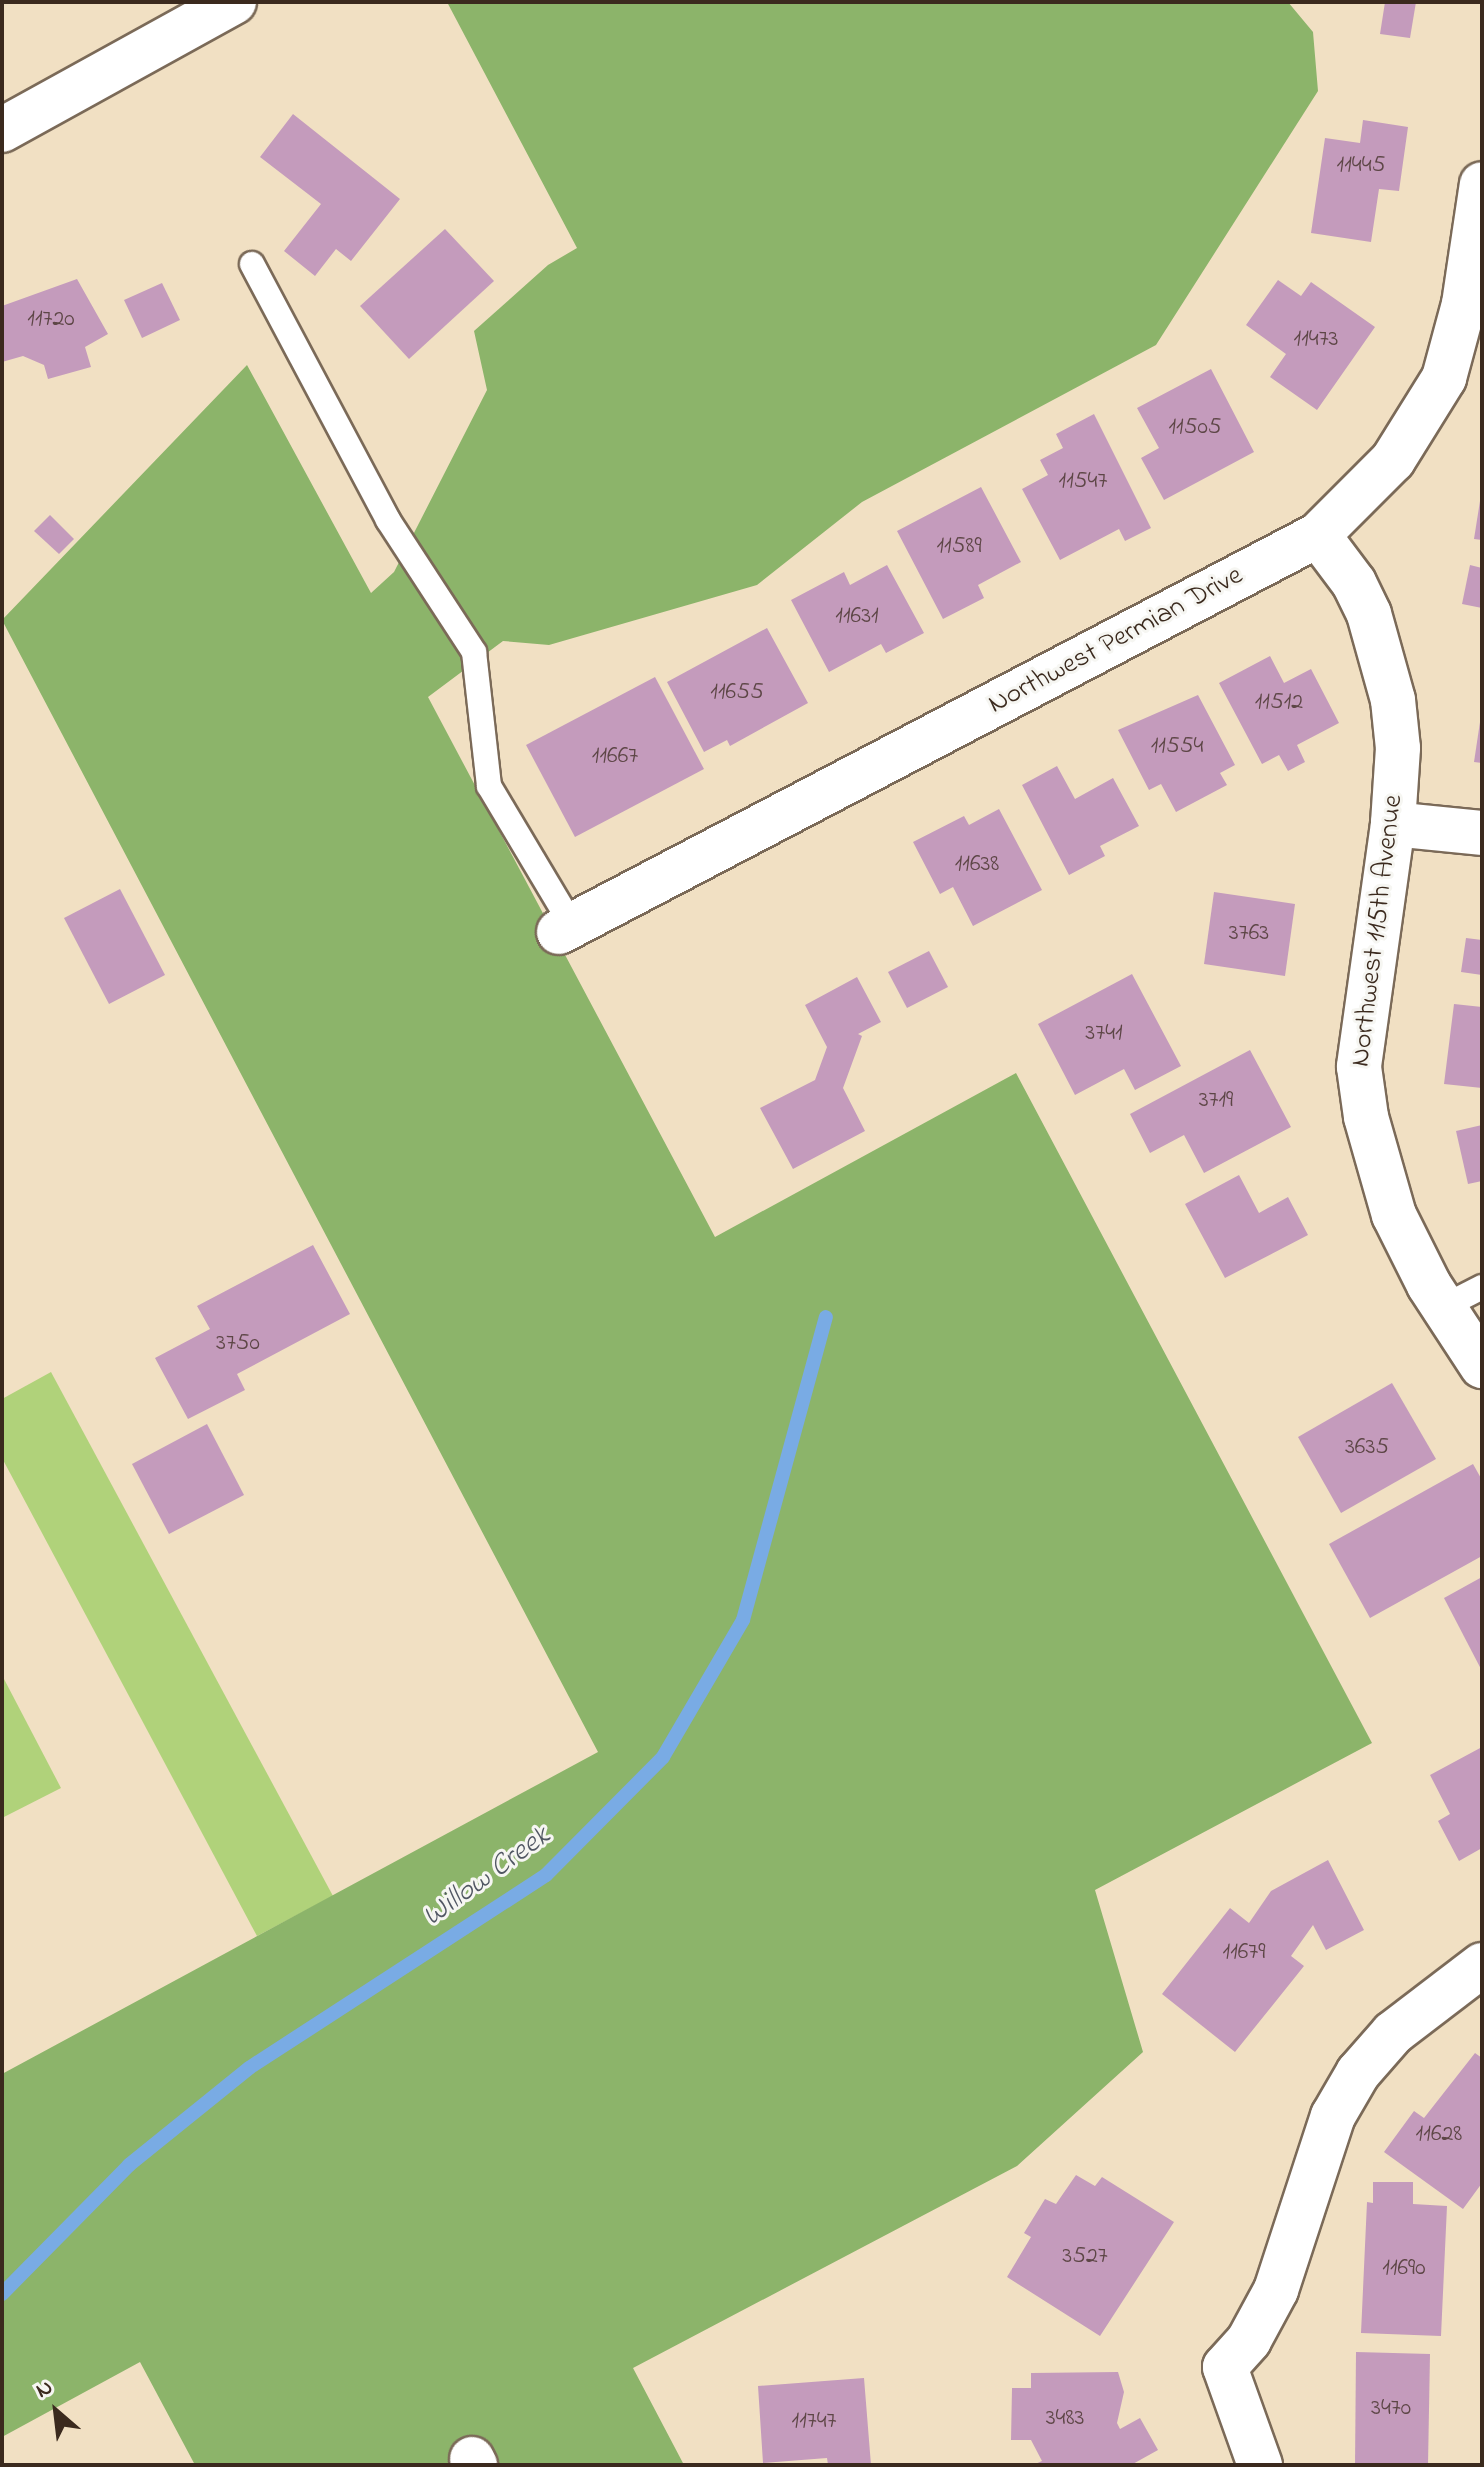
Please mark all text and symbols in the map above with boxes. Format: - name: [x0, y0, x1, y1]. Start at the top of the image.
- house number: 11445: [1337, 152, 1385, 180]
- house number: 11720: [27, 306, 75, 334]
- house number: 11473: [1294, 326, 1338, 354]
- house number: 11505: [1168, 414, 1222, 442]
- house number: 11547: [1059, 468, 1107, 496]
- house number: 11589: [936, 533, 982, 561]
- street label: Northwest Permian Drive: [983, 560, 1249, 722]
- house number: 11631: [835, 603, 879, 631]
- house number: 11655: [710, 679, 764, 707]
- house number: 11512: [1255, 689, 1303, 717]
- house number: 11554: [1151, 733, 1203, 761]
- house number: 11667: [592, 743, 638, 771]
- street label: Northwest 115th Avenue: [1345, 793, 1411, 1069]
- house number: 11638: [955, 851, 999, 879]
- house number: 3763: [1229, 920, 1269, 948]
- house number: 3741: [1085, 1020, 1123, 1048]
- house number: 3719: [1199, 1087, 1233, 1115]
- house number: 3750: [216, 1330, 260, 1358]
- house number: 3635: [1345, 1434, 1389, 1462]
- water label: Willow Creek: [416, 1819, 558, 1935]
- house number: 11679: [1223, 1939, 1265, 1967]
- house number: 11628: [1416, 2121, 1462, 2149]
- house number: 3527: [1062, 2243, 1108, 2271]
- house number: 11690: [1382, 2255, 1426, 2283]
- north arrow: [16, 2371, 96, 2451]
- text: N: [31, 2372, 59, 2407]
- house number: 3470: [1371, 2395, 1411, 2423]
- house number: 3483: [1046, 2405, 1084, 2433]
- house number: 11747: [792, 2408, 836, 2436]

